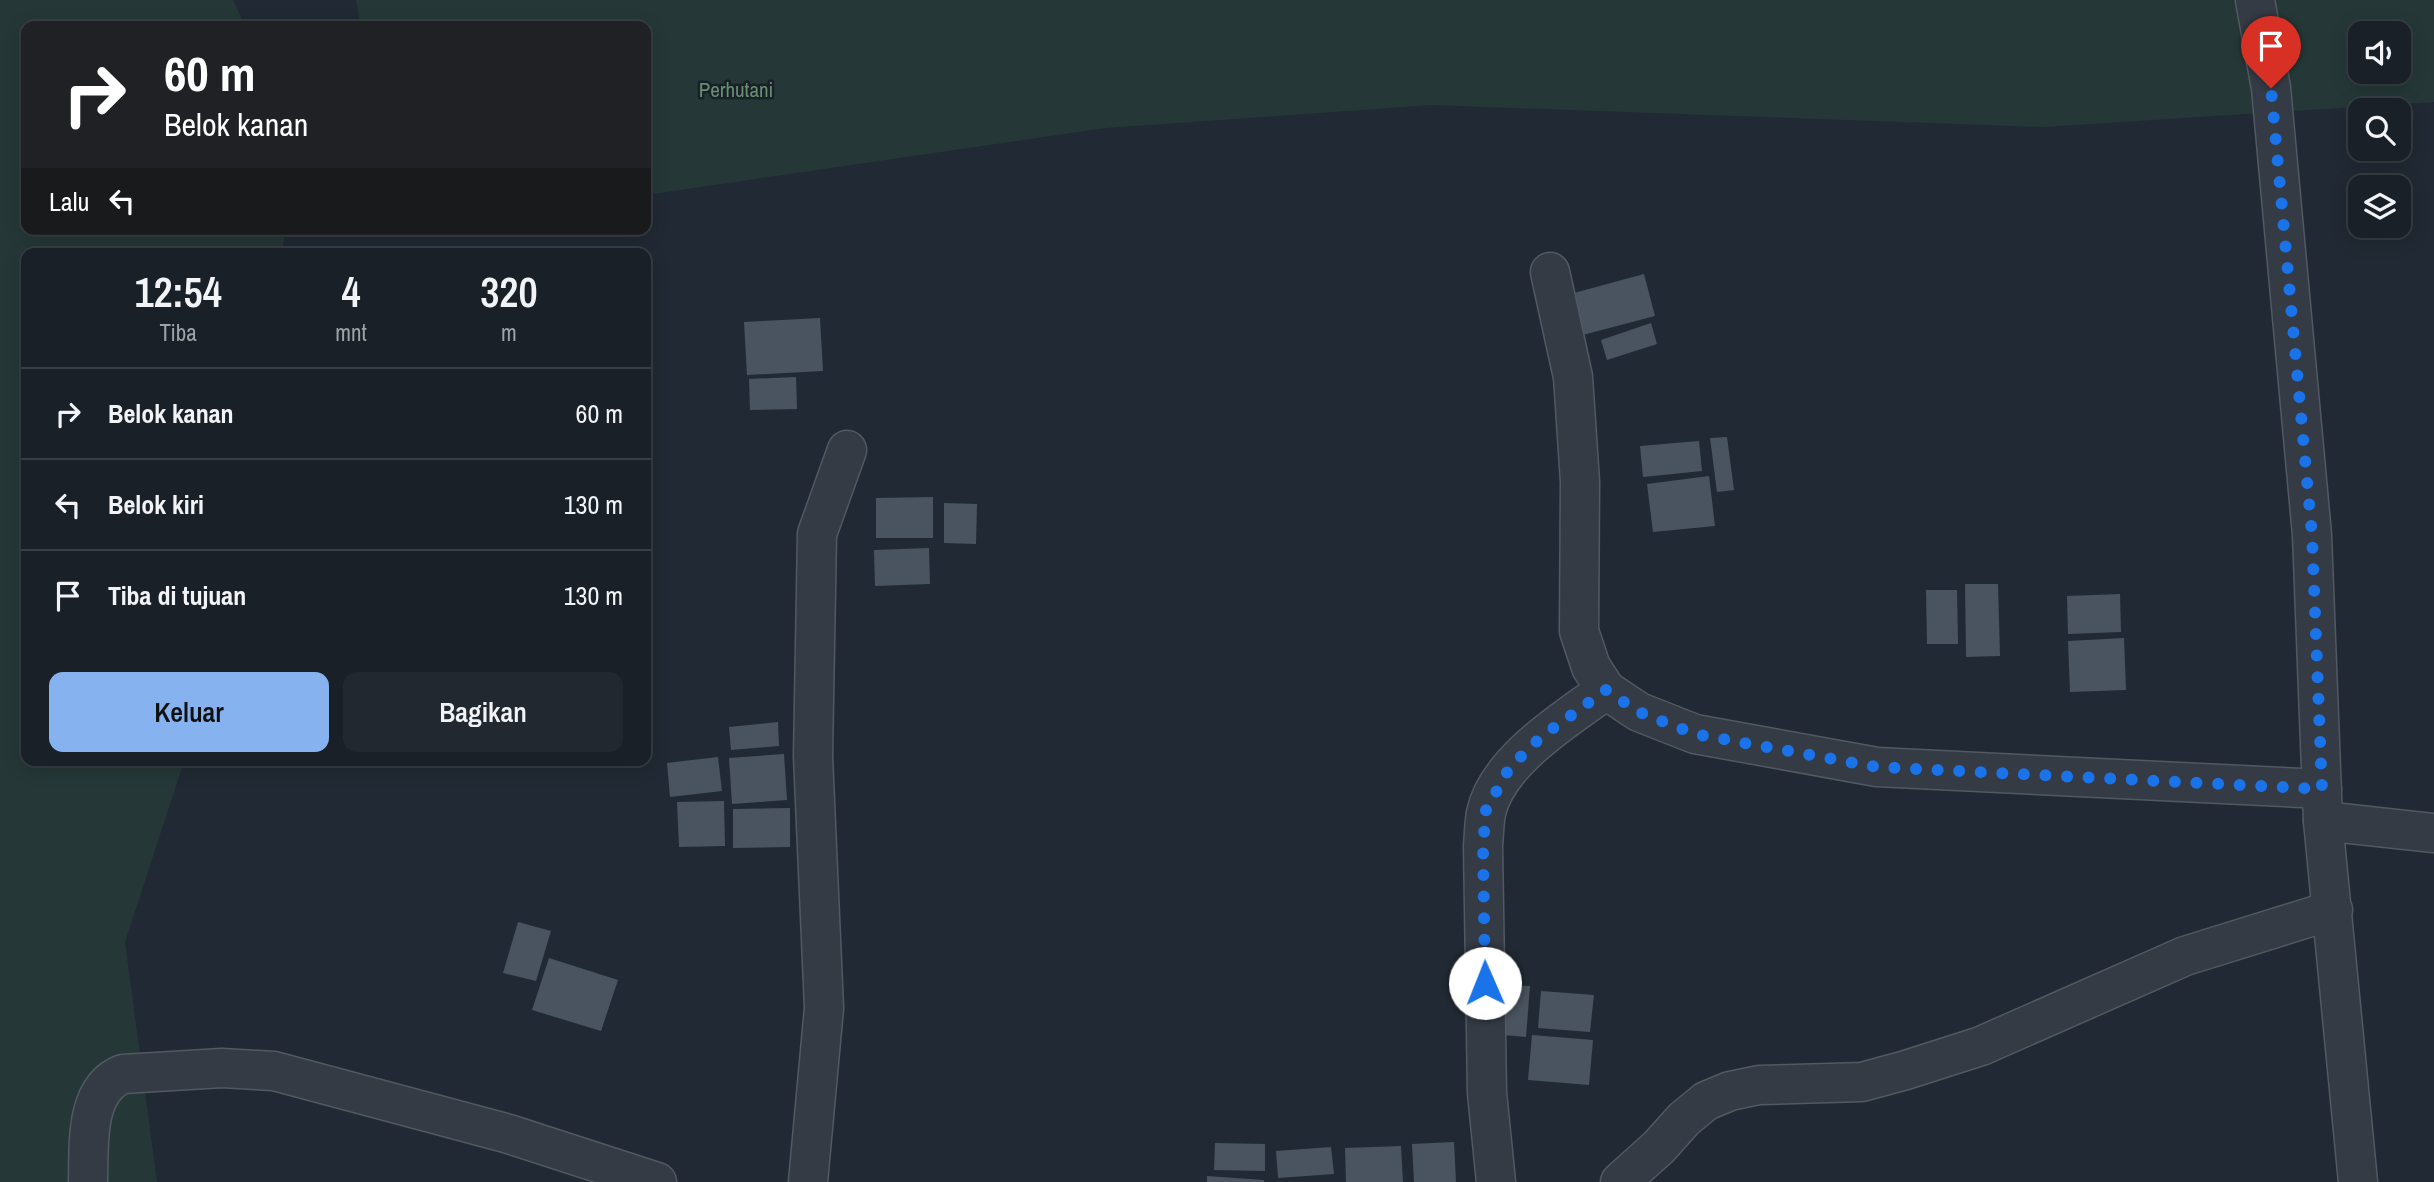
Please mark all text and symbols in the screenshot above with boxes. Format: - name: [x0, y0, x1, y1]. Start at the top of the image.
- pin: [2241, 16, 2301, 88]
- map controls: [2348, 21, 2411, 238]
- button: sound: [2348, 21, 2411, 84]
- icon: arrive: [2252, 27, 2290, 65]
- text: 60 m: [164, 40, 256, 106]
- icon: right: [49, 49, 140, 140]
- park label: Perhutani: [699, 75, 773, 104]
- button: search: [2348, 98, 2411, 161]
- text: Belok kanan: [164, 103, 308, 146]
- button: layers: [2348, 175, 2411, 238]
- icon: left: [103, 182, 141, 220]
- text: Lalu: [49, 184, 89, 219]
- text: 12:54: [134, 264, 222, 320]
- text: 4: [341, 264, 361, 320]
- text: 320: [480, 264, 538, 320]
- text: Tiba: [159, 317, 197, 348]
- text: mnt: [335, 317, 367, 348]
- text: m: [501, 317, 517, 348]
- icon: right: [49, 395, 87, 433]
- text: Belok kanan: [108, 396, 234, 431]
- text: 60 m: [576, 396, 623, 431]
- icon: left: [49, 486, 87, 524]
- text: Belok kiri: [108, 487, 204, 522]
- text: 130 m: [564, 487, 623, 522]
- icon: arrive: [49, 577, 87, 615]
- text: Tiba di tujuan: [108, 578, 246, 613]
- text: 130 m: [564, 578, 623, 613]
- button: Keluar: [49, 672, 329, 752]
- button: Bagikan: [343, 672, 623, 752]
- position arrow: [1448, 946, 1522, 1020]

